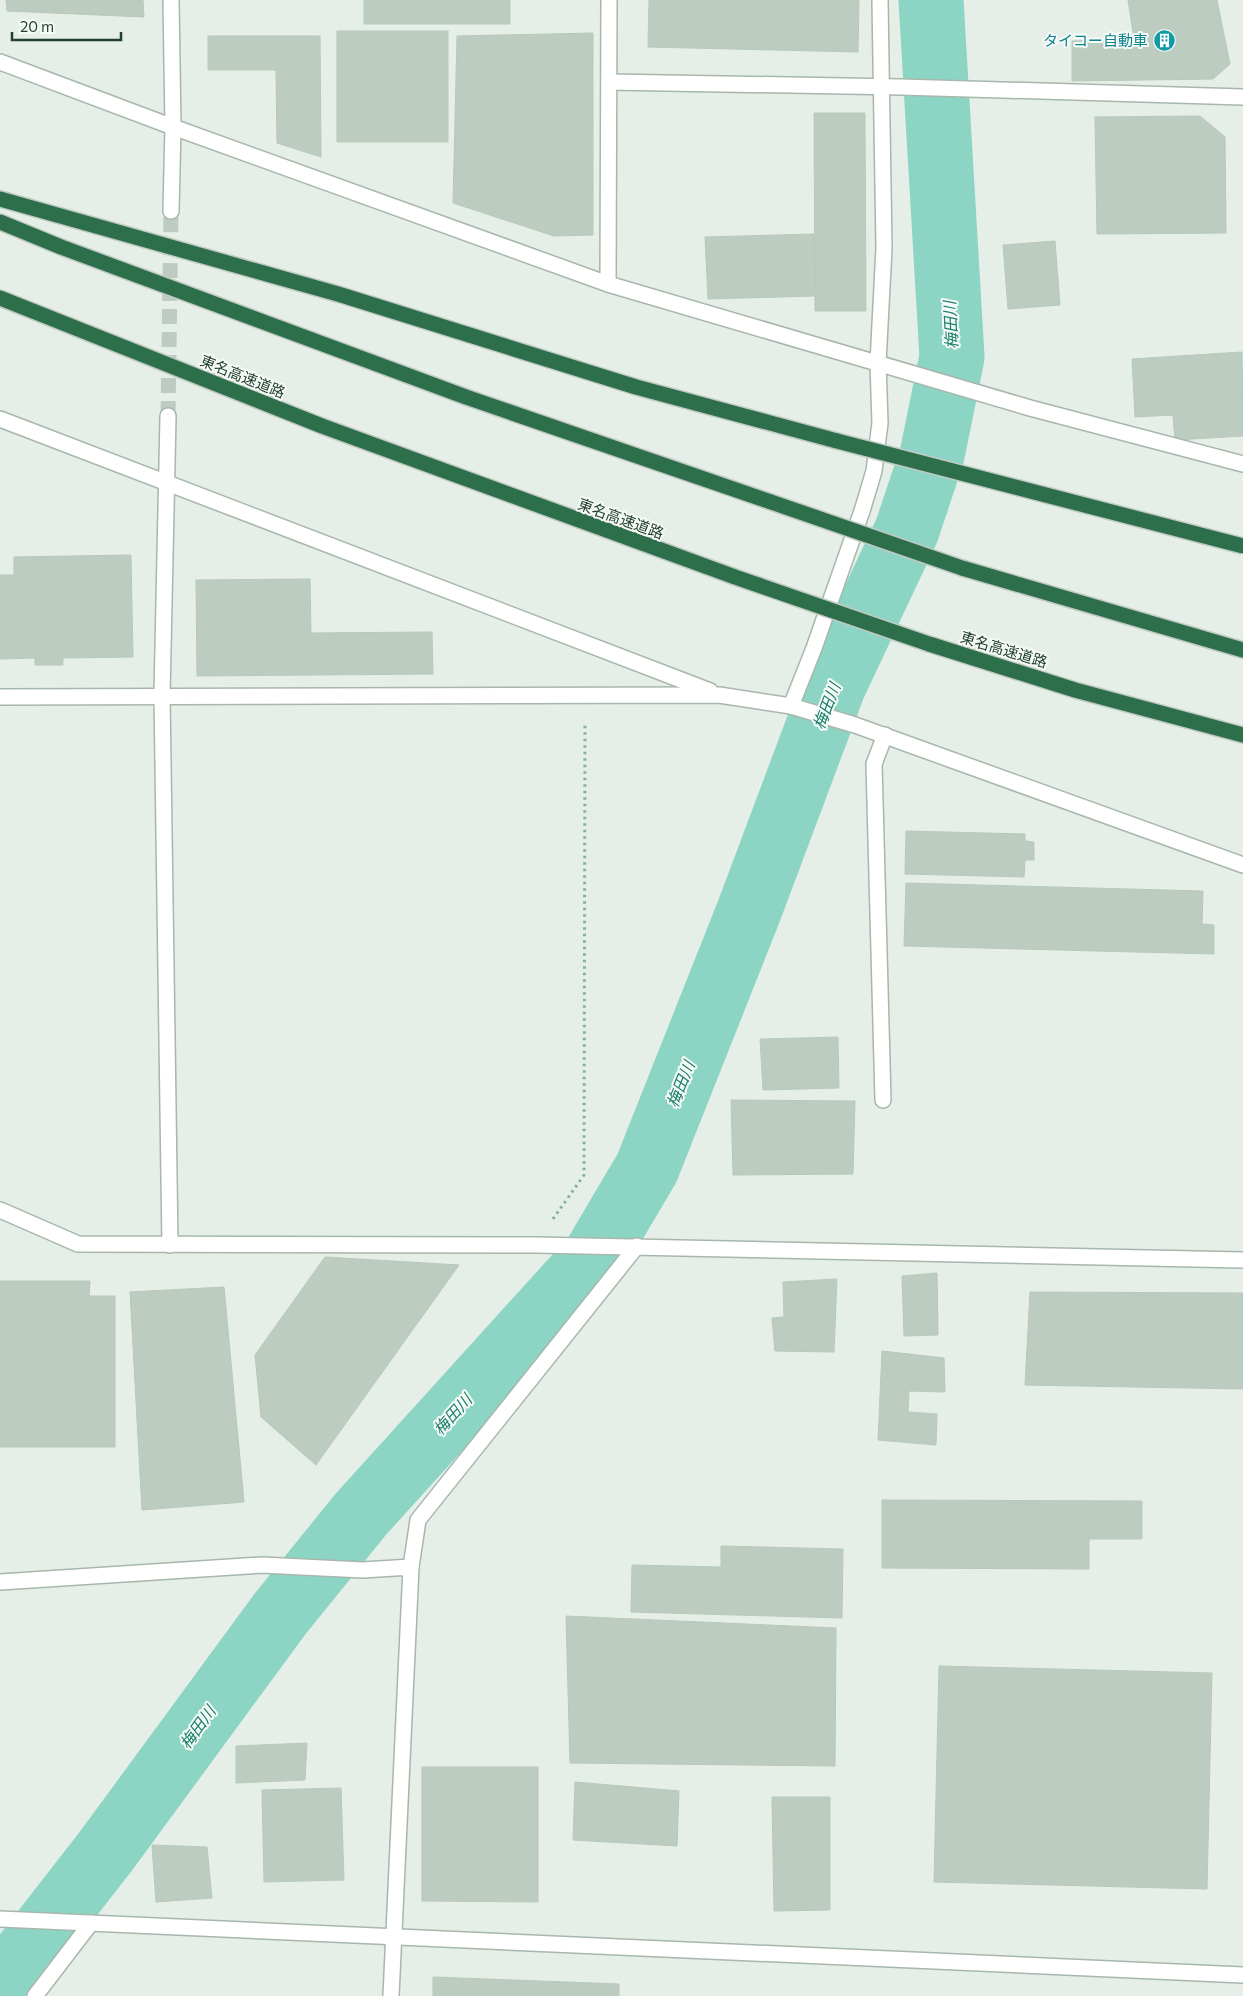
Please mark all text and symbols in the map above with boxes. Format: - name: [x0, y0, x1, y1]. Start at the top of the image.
- scale bar: [12, 10, 121, 42]
- text: 20 m: [20, 17, 54, 35]
- building icon: タイコー自動車: [1152, 28, 1176, 52]
- place label: タイコー自動車: [1043, 31, 1148, 49]
- water label: 梅田川: [939, 299, 961, 349]
- street label: 東名高速道路: [198, 351, 288, 401]
- street label: 東名高速道路: [576, 494, 666, 542]
- street label: 東名高速道路: [958, 627, 1050, 671]
- water label: 梅田川: [809, 678, 844, 732]
- water label: 梅田川: [662, 1056, 699, 1110]
- water label: 梅田川: [429, 1388, 476, 1438]
- water label: 梅田川: [175, 1700, 220, 1752]

